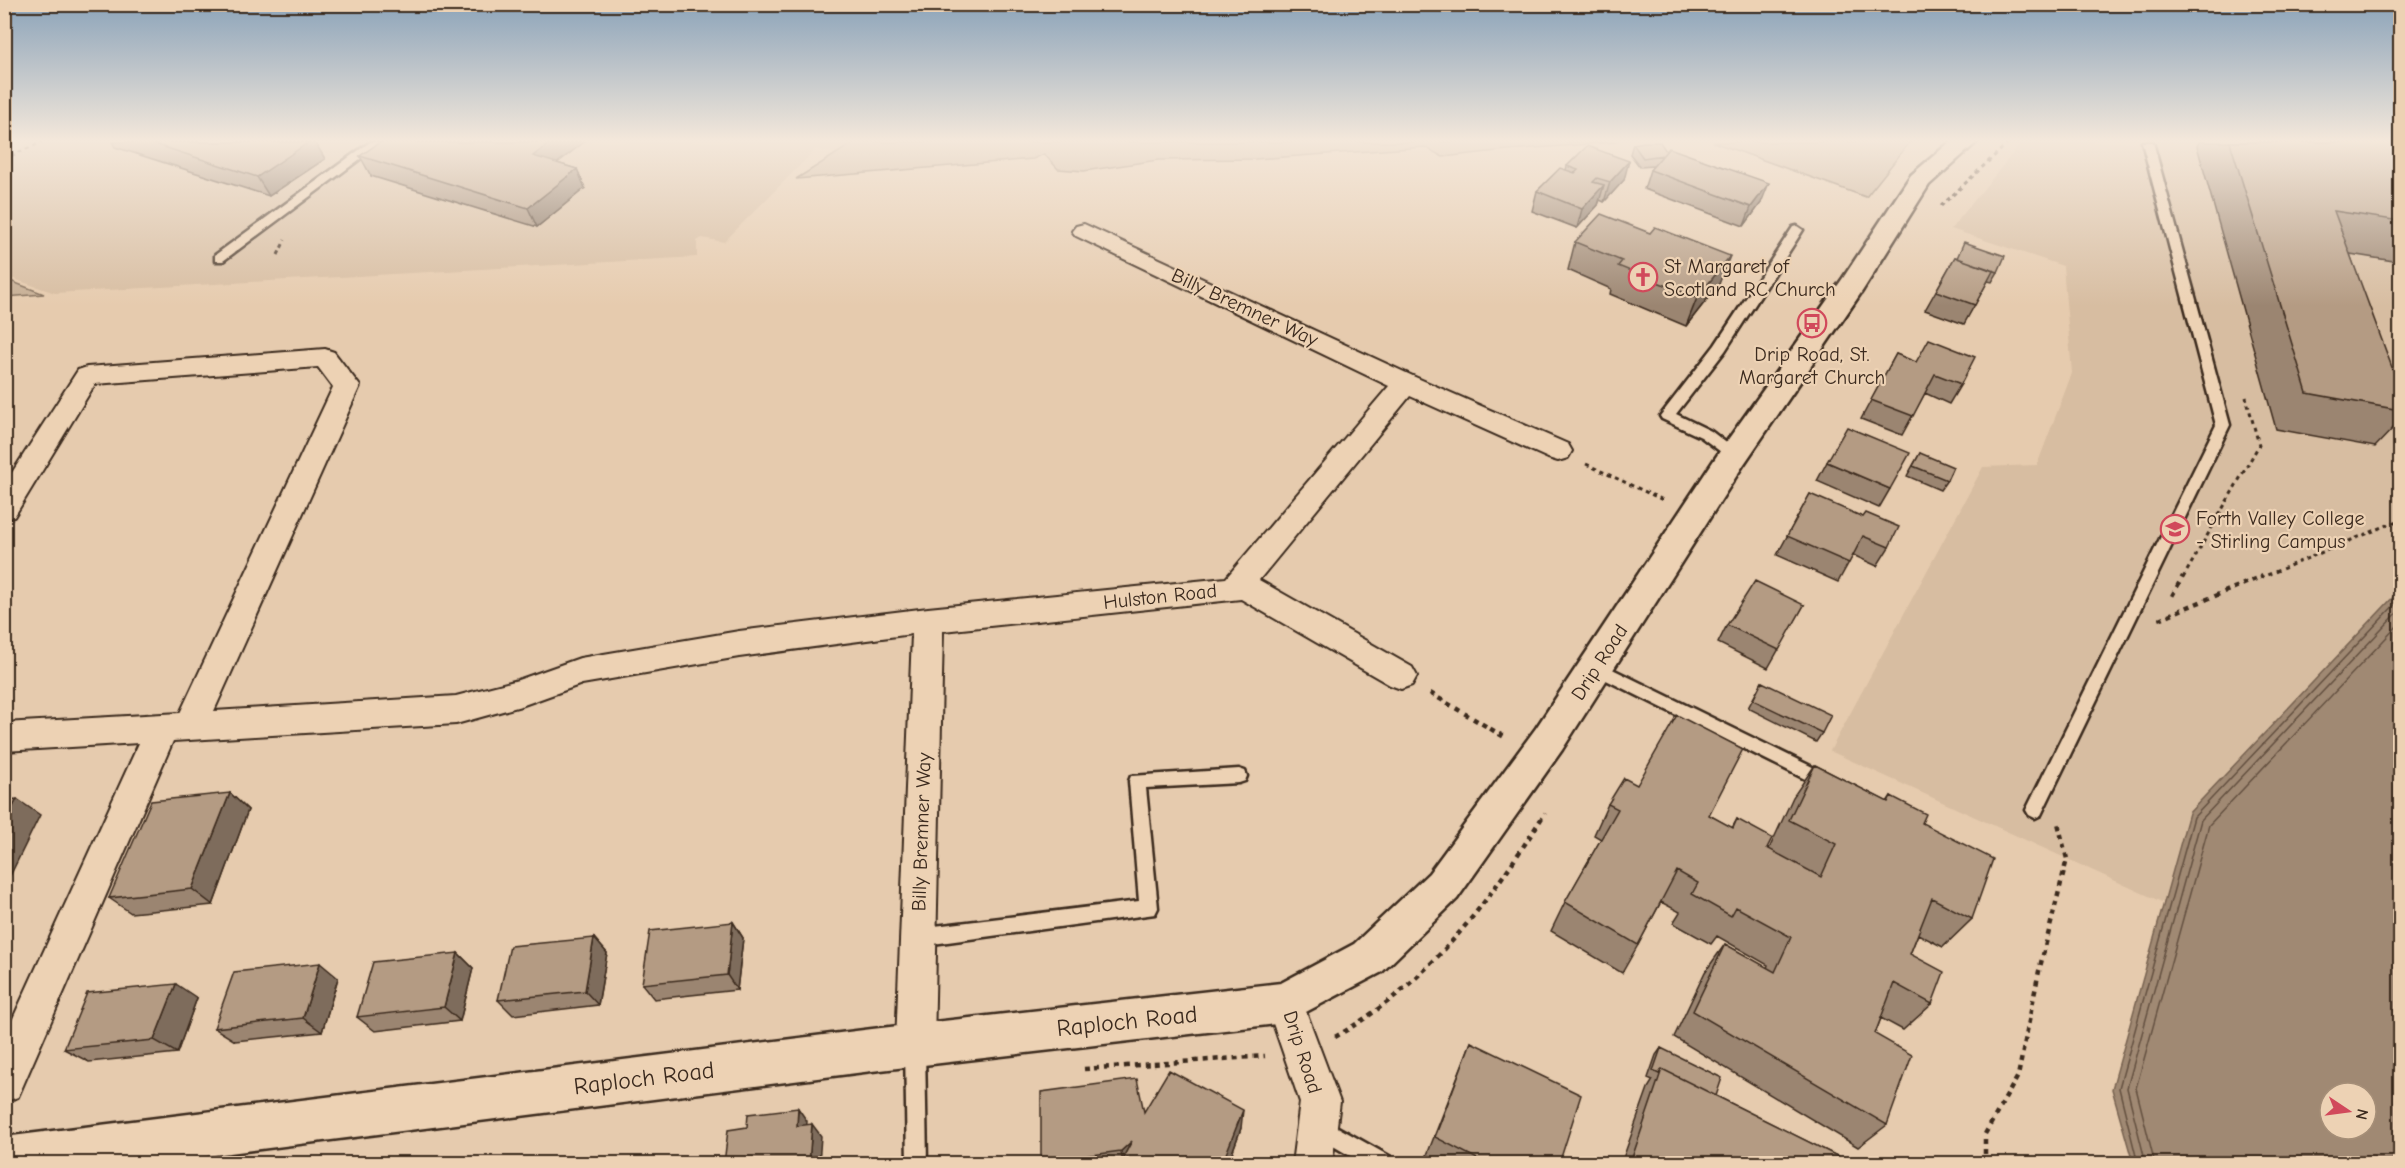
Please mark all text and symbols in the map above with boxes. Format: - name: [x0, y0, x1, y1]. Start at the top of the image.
- place label: St Margaret of Scotland RC Church: [1664, 255, 1836, 301]
- church icon: St Margaret of Scotland RC Church: [1627, 261, 1659, 293]
- street label: Billy Bremner Way: [1168, 263, 1322, 351]
- bus stop icon: Drip Road, St. Margaret Church: [1796, 307, 1828, 339]
- place label: Drip Road, St. Margaret Church: [1739, 343, 1885, 389]
- place label: Forth Valley College - Stirling Campus: [2196, 507, 2365, 553]
- school or university icon: Forth Valley College - Stirling Campus: [2159, 513, 2191, 545]
- street label: Hulston Road: [1102, 579, 1218, 614]
- street label: Drip Road: [1566, 620, 1632, 704]
- street label: Billy Bremner Way: [907, 752, 936, 912]
- street label: Raploch Road: [1055, 1000, 1199, 1042]
- street label: Drip Road: [1278, 1008, 1327, 1096]
- street label: Raploch Road: [572, 1055, 716, 1101]
- north arrow: [2318, 1081, 2378, 1141]
- text: N: [2352, 1107, 2372, 1121]

